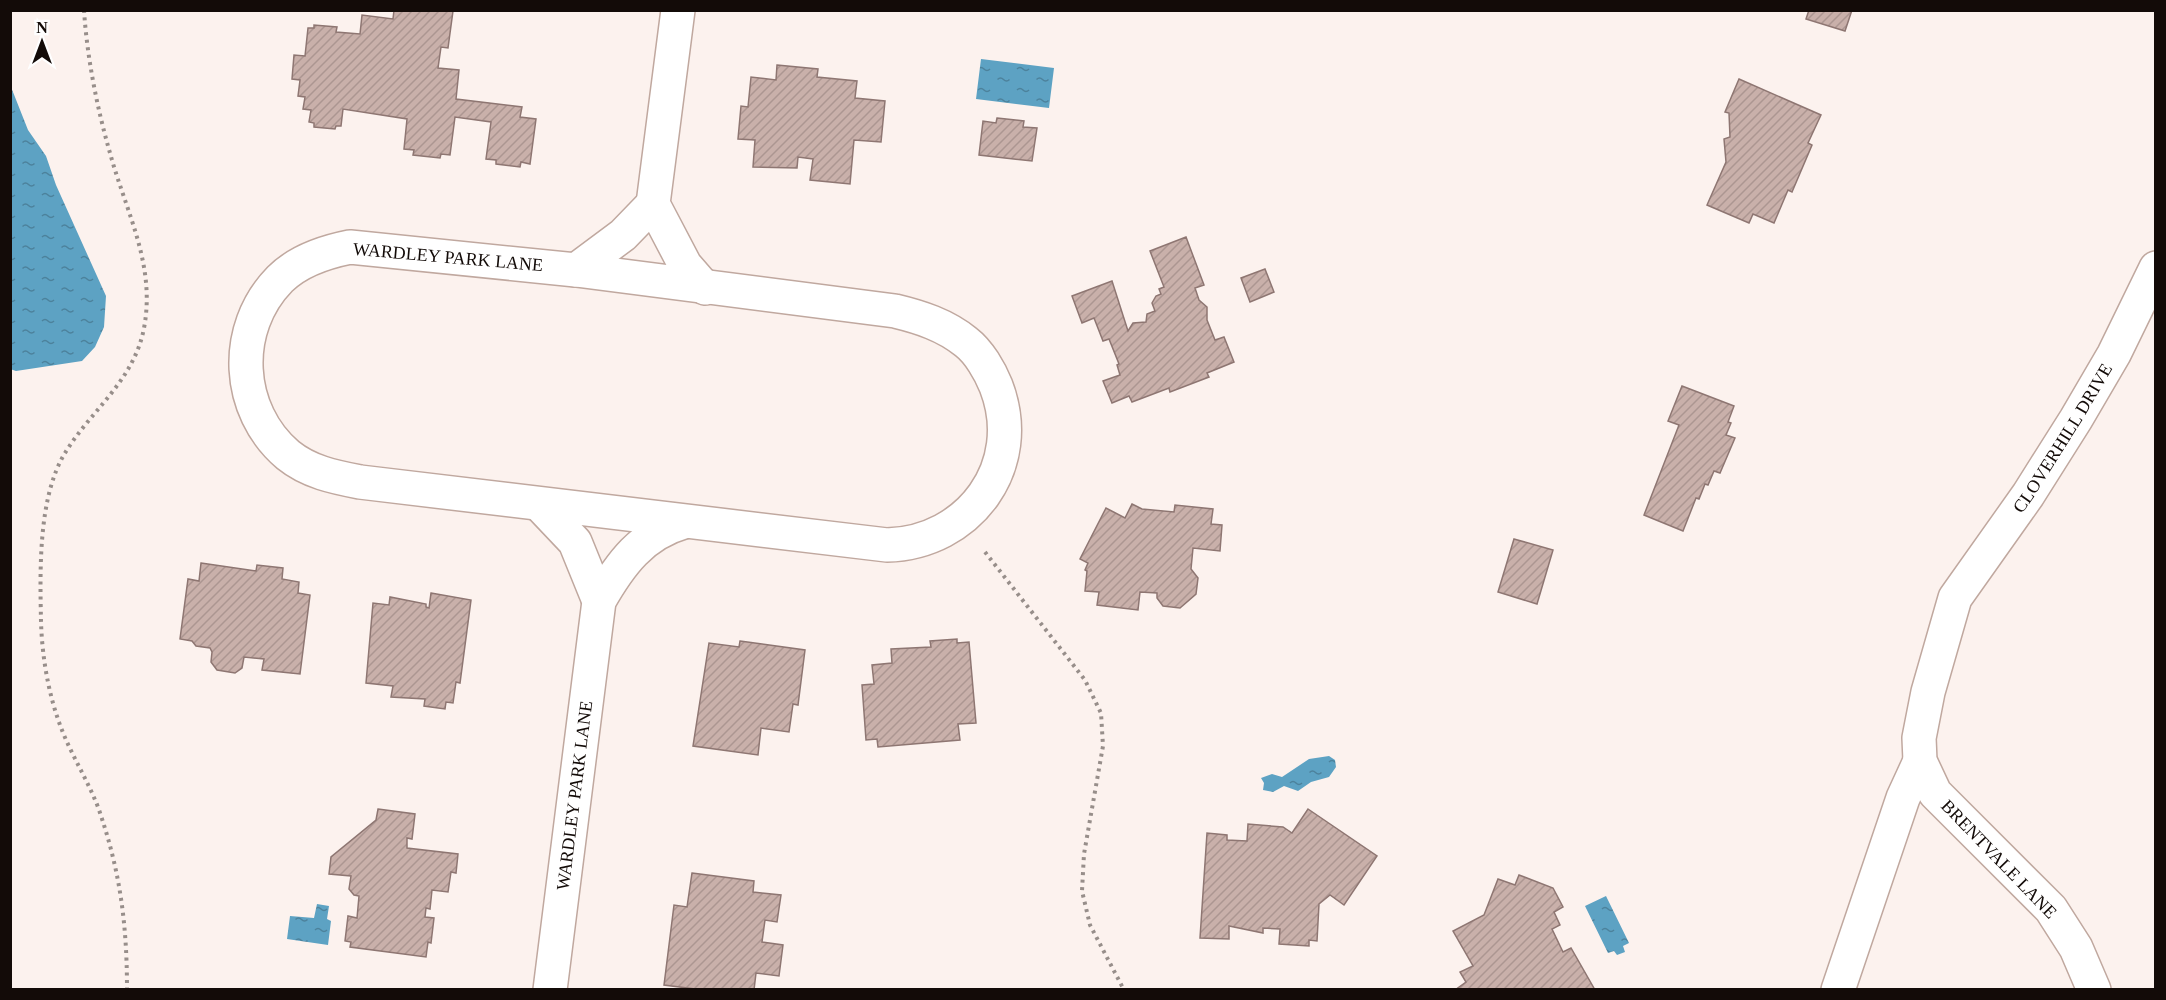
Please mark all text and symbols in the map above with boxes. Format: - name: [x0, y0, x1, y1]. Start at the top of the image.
- north arrow: [12, 12, 72, 72]
- text: N: [36, 19, 48, 36]
- street label: WARDLEY PARK LANE: [352, 239, 544, 275]
- street label: CLOVERHILL DRIVE: [2009, 360, 2116, 517]
- street label: WARDLEY PARK LANE: [553, 700, 596, 891]
- street label: BRENTVALE LANE: [1937, 796, 2061, 922]

